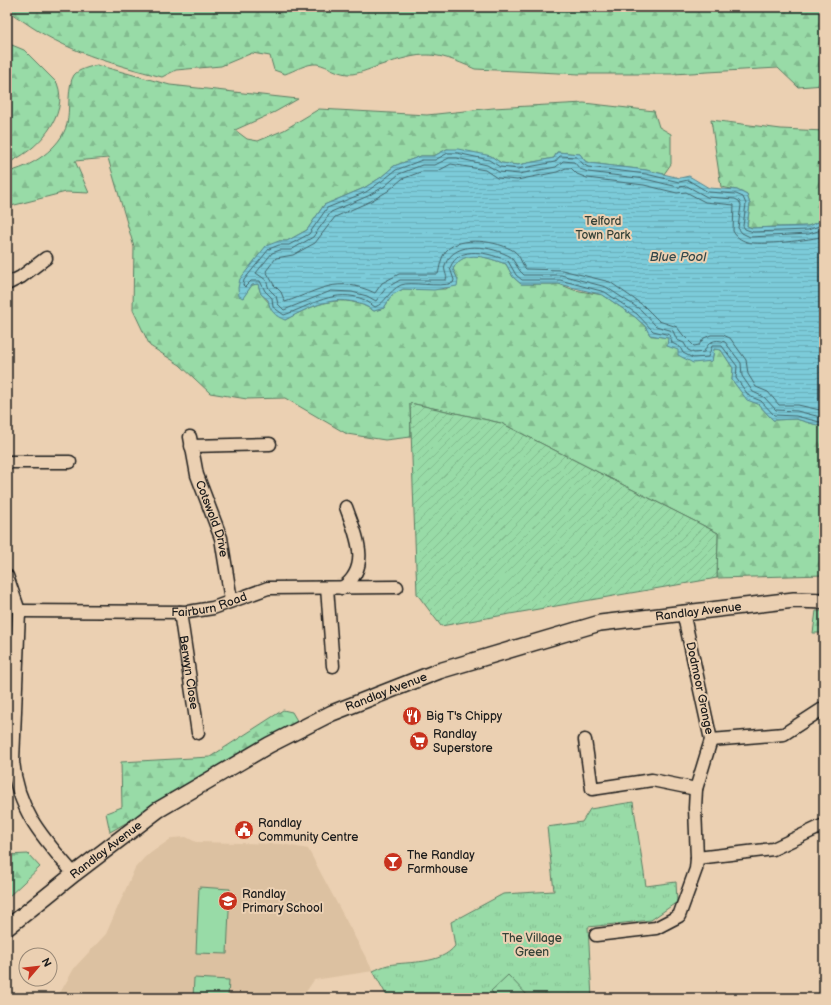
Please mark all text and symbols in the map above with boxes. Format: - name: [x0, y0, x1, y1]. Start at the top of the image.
- park label: Telford Town Park: [576, 214, 631, 243]
- water label: Blue Pool: [650, 249, 707, 265]
- street label: Cotswold Drive: [192, 478, 231, 558]
- street label: Fairburn Road: [171, 589, 249, 620]
- street label: Randlay Avenue: [655, 599, 742, 624]
- street label: Berwyn Close: [176, 634, 201, 710]
- street label: Dodmoor Grange: [682, 641, 717, 736]
- street label: Randlay Avenue: [343, 669, 429, 715]
- restaurant icon: Big T's Chippy: [401, 705, 423, 727]
- place label: Big T's Chippy: [426, 709, 503, 724]
- place label: Randlay Superstore: [433, 727, 493, 756]
- supermarket icon: Randlay Superstore: [408, 730, 430, 752]
- place label: Randlay Community Centre: [258, 816, 358, 845]
- street label: Randlay Avenue: [67, 818, 145, 882]
- public building icon: Randlay Community Centre: [233, 819, 255, 841]
- place label: The Randlay Farmhouse: [407, 848, 475, 877]
- bar icon: The Randlay Farmhouse: [382, 851, 404, 873]
- place label: Randlay Primary School: [242, 887, 323, 916]
- school or university icon: Randlay Primary School: [217, 890, 239, 912]
- park label: The Village Green: [502, 931, 562, 960]
- north arrow: [18, 947, 58, 987]
- text: N: [39, 956, 54, 969]

